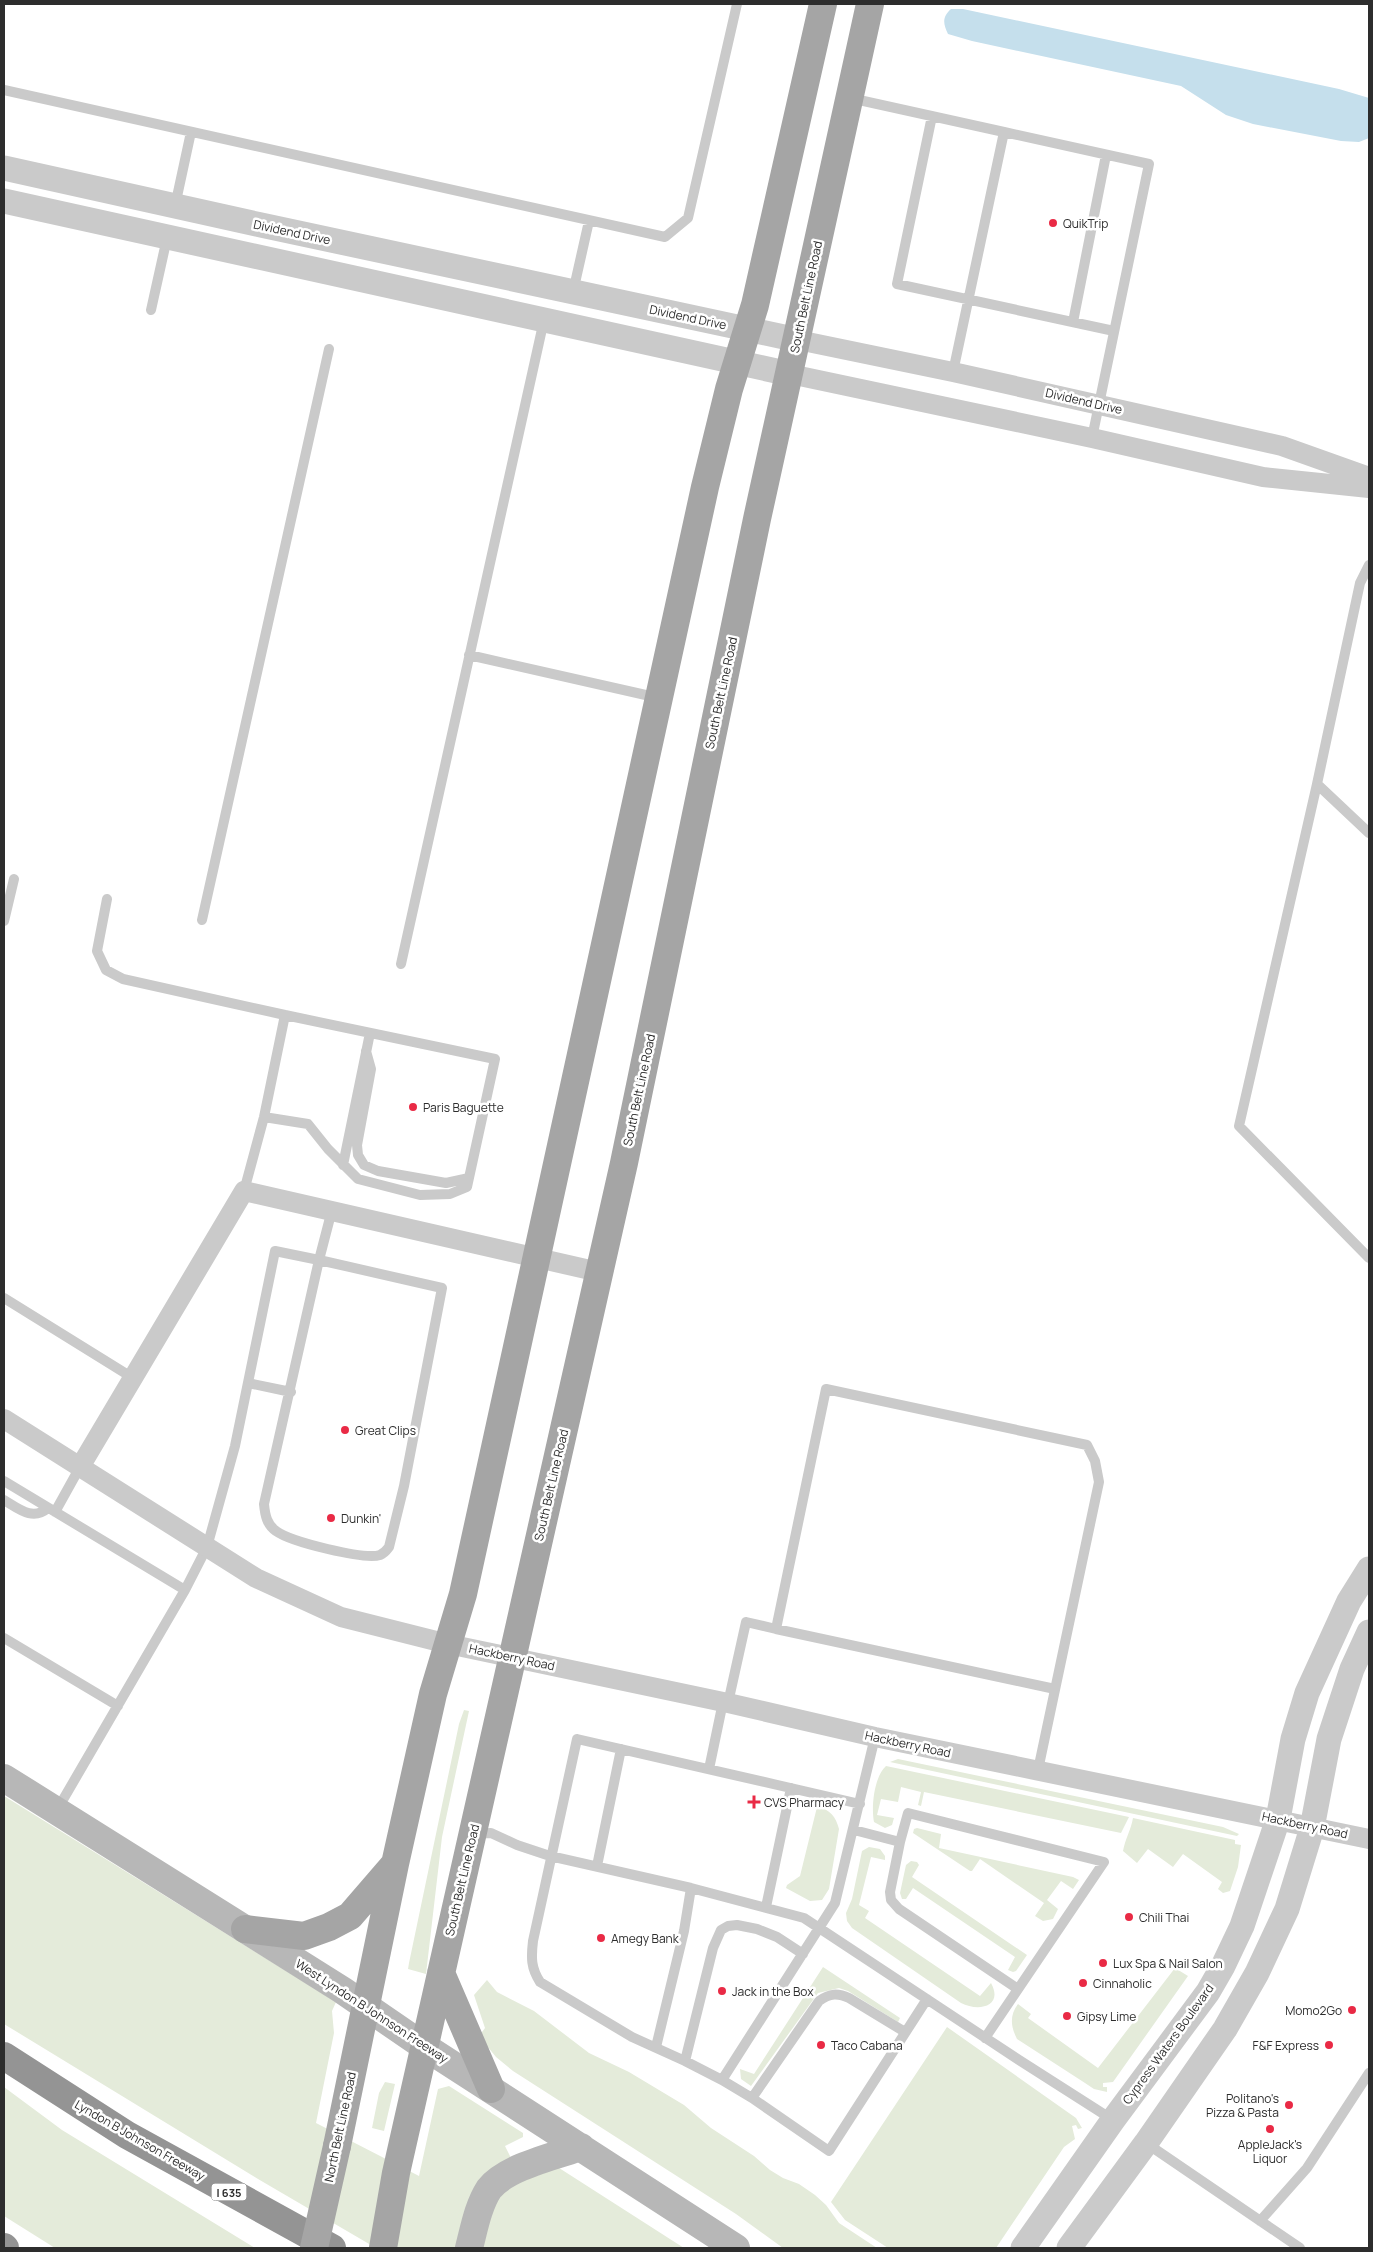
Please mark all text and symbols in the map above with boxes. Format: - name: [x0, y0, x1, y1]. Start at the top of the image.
- place label: QuikTrip: [1063, 215, 1108, 232]
- street label: Dividend Drive: [252, 216, 332, 248]
- marker: QuikTrip: [1047, 217, 1059, 229]
- street label: South Belt Line Road: [786, 239, 826, 355]
- street label: Dividend Drive: [648, 301, 728, 333]
- street label: Dividend Drive: [1044, 384, 1124, 418]
- street label: South Belt Line Road: [701, 635, 741, 751]
- street label: South Belt Line Road: [619, 1032, 659, 1148]
- place label: Paris Baguette: [423, 1099, 504, 1116]
- marker: Paris Baguette: [407, 1101, 419, 1113]
- place label: Great Clips: [355, 1422, 416, 1439]
- marker: Great Clips: [339, 1424, 351, 1436]
- street label: South Belt Line Road: [530, 1427, 572, 1543]
- place label: Dunkin': [341, 1510, 381, 1527]
- marker: Dunkin': [325, 1512, 337, 1524]
- street label: Hackberry Road: [468, 1640, 556, 1674]
- street label: Hackberry Road: [864, 1727, 952, 1761]
- place label: CVS Pharmacy: [764, 1794, 845, 1811]
- marker: CVS Pharmacy: [748, 1796, 760, 1808]
- street label: Hackberry Road: [1261, 1808, 1349, 1842]
- street label: South Belt Line Road: [441, 1822, 483, 1938]
- place label: Chili Thai: [1139, 1909, 1189, 1926]
- marker: Chili Thai: [1123, 1911, 1135, 1923]
- place label: Amegy Bank: [611, 1930, 680, 1947]
- marker: Amegy Bank: [595, 1932, 607, 1944]
- street label: West Lyndon B Johnson Freeway: [292, 1955, 452, 2067]
- place label: Lux Spa & Nail Salon: [1113, 1955, 1223, 1972]
- marker: Lux Spa & Nail Salon: [1097, 1957, 1109, 1969]
- place label: Cinnaholic: [1093, 1975, 1152, 1992]
- marker: Cinnaholic: [1077, 1977, 1089, 1989]
- street label: Cypress Waters Boulevard: [1119, 1980, 1217, 2108]
- place label: Jack in the Box: [732, 1983, 814, 2000]
- marker: Jack in the Box: [716, 1985, 728, 1997]
- place label: Momo2Go: [1285, 2002, 1342, 2019]
- marker: Momo2Go: [1346, 2004, 1358, 2016]
- place label: Gipsy Lime: [1077, 2008, 1136, 2025]
- marker: Gipsy Lime: [1061, 2010, 1073, 2022]
- place label: Taco Cabana: [831, 2037, 903, 2054]
- place label: F&F Express: [1253, 2037, 1319, 2054]
- marker: Taco Cabana: [815, 2039, 827, 2051]
- marker: F&F Express: [1323, 2039, 1335, 2051]
- street label: North Belt Line Road: [320, 2070, 360, 2184]
- place label: Politano's Pizza & Pasta: [1206, 2090, 1279, 2121]
- street label: Lyndon B Johnson Freeway: [72, 2096, 209, 2185]
- marker: Politano's Pizza & Pasta: [1283, 2099, 1295, 2111]
- marker: AppleJack's Liquor: [1264, 2123, 1276, 2135]
- place label: AppleJack's Liquor: [1238, 2136, 1302, 2167]
- road number: I 635: [212, 2184, 246, 2200]

